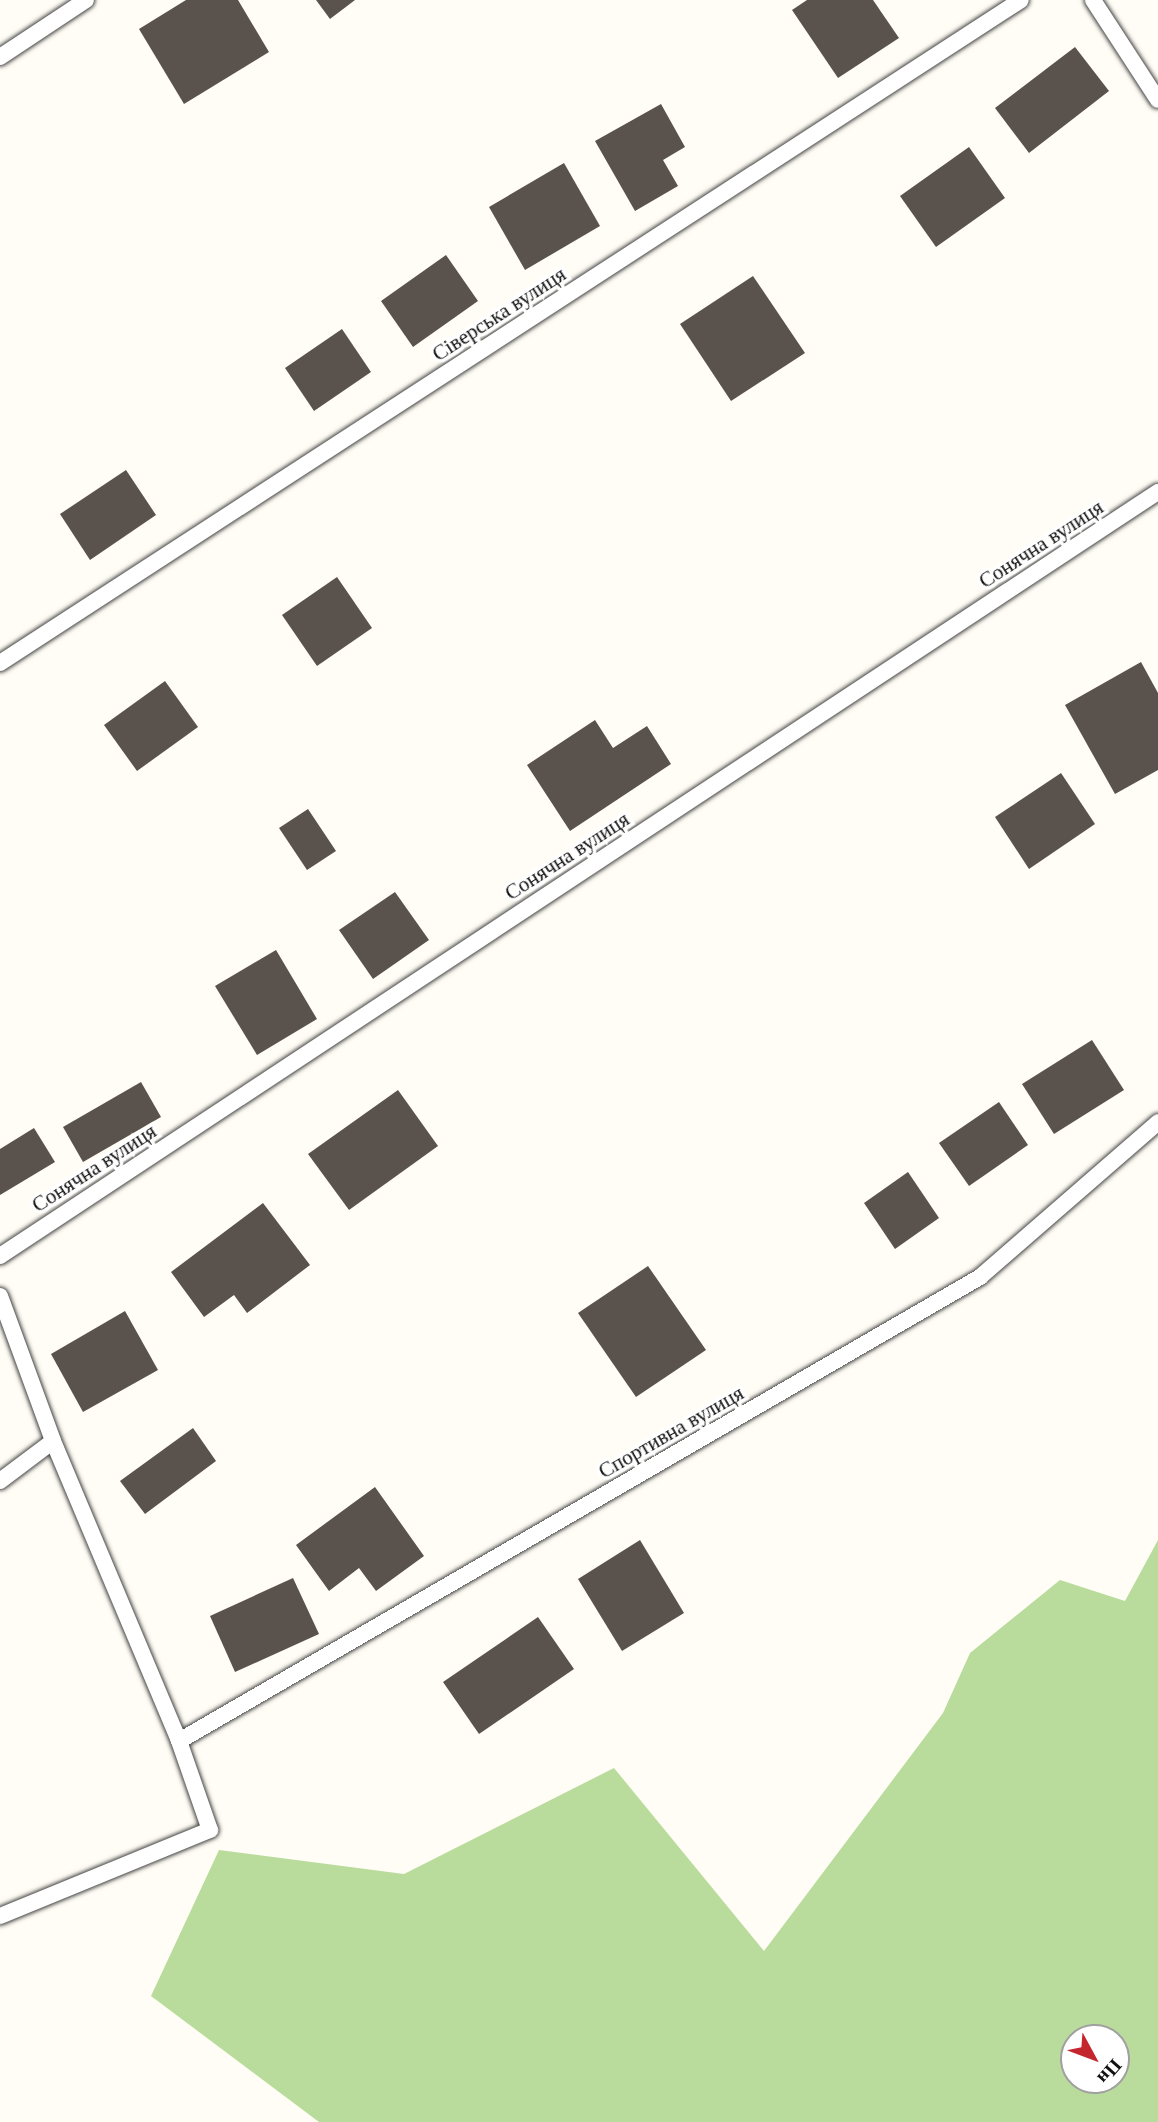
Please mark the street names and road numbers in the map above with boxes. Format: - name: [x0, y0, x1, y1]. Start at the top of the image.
- street label: Сіверська вулиця: [427, 261, 571, 367]
- street label: Сонячна вулиця: [974, 494, 1108, 594]
- street label: Сонячна вулиця: [500, 806, 634, 906]
- street label: Сонячна вулиця: [27, 1118, 161, 1218]
- street label: Спортивна вулиця: [594, 1380, 748, 1484]

